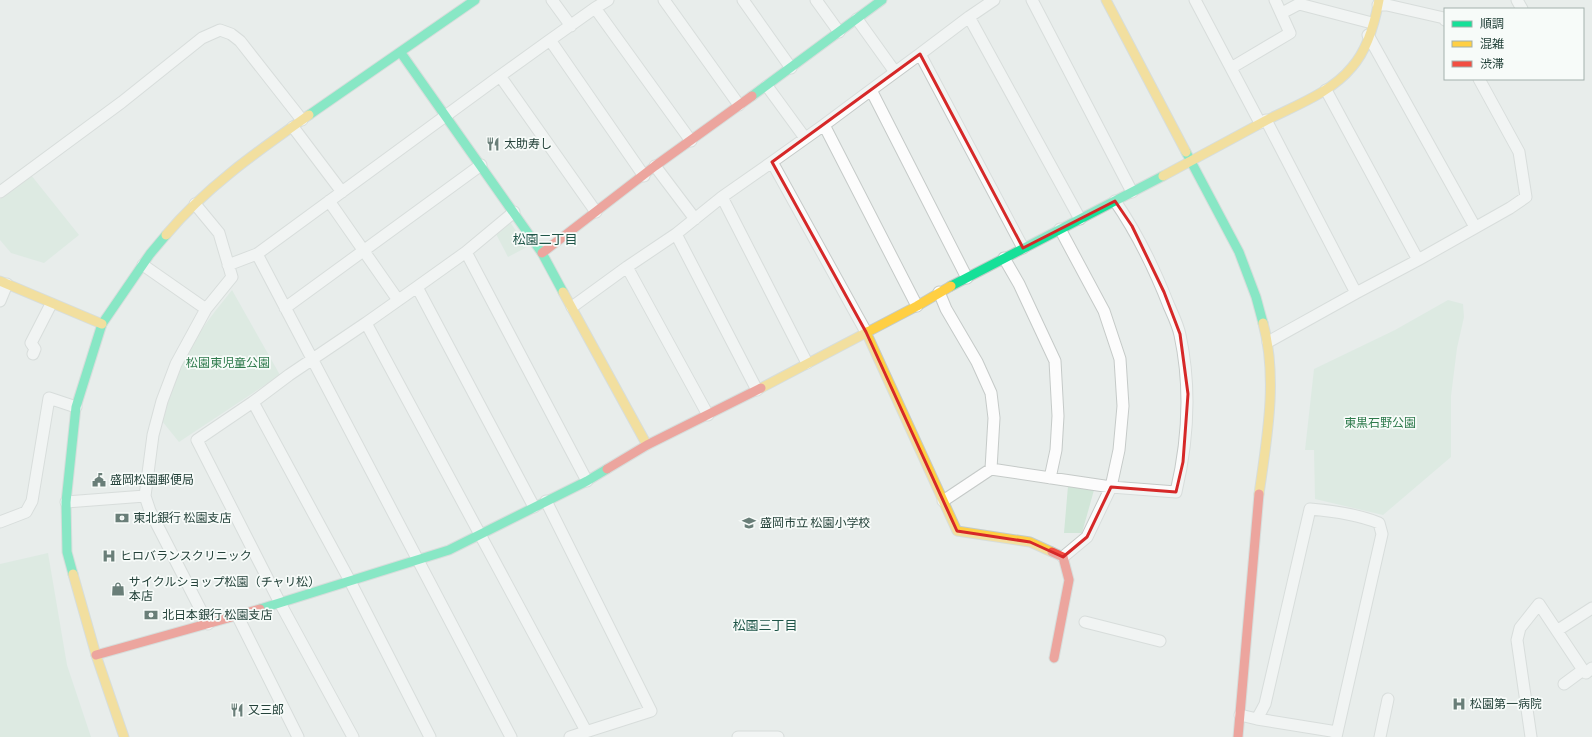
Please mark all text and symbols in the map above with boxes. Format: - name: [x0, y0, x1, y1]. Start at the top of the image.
- legend: [1444, 8, 1584, 80]
- text: 順調: [1480, 16, 1504, 33]
- text: 混雑: [1480, 36, 1504, 53]
- text: 渋滞: [1480, 56, 1504, 73]
- restaurant icon: 太助寿し: [485, 136, 501, 152]
- place label: 太助寿し: [504, 136, 552, 153]
- district label: 松園二丁目: [512, 231, 578, 249]
- park label: 松園東児童公園: [186, 355, 270, 372]
- park label: 東黒石野公園: [1344, 415, 1416, 432]
- public building icon: 盛岡松園郵便局: [91, 472, 107, 488]
- place label: 盛岡松園郵便局: [110, 472, 194, 489]
- bank icon: 東北銀行 松園支店: [114, 510, 130, 526]
- place label: 東北銀行 松園支店: [133, 510, 231, 527]
- school or university icon: 盛岡市立 松園小学校: [741, 515, 757, 531]
- place label: 盛岡市立 松園小学校: [760, 515, 870, 532]
- hospital icon: ヒロバランスクリニック: [101, 548, 117, 564]
- place label: ヒロバランスクリニック: [120, 548, 252, 565]
- place label: サイクルショップ松園（チャリ松） 本店: [129, 574, 320, 605]
- shop icon: サイクルショップ松園（チャリ松） 本店: [110, 581, 126, 597]
- bank icon: 北日本銀行 松園支店: [143, 607, 159, 623]
- place label: 北日本銀行 松園支店: [162, 607, 272, 624]
- district label: 松園三丁目: [732, 617, 798, 635]
- hospital icon: 松園第一病院: [1451, 696, 1467, 712]
- place label: 松園第一病院: [1470, 696, 1542, 713]
- restaurant icon: 又三郎: [229, 702, 245, 718]
- place label: 又三郎: [248, 702, 284, 719]

